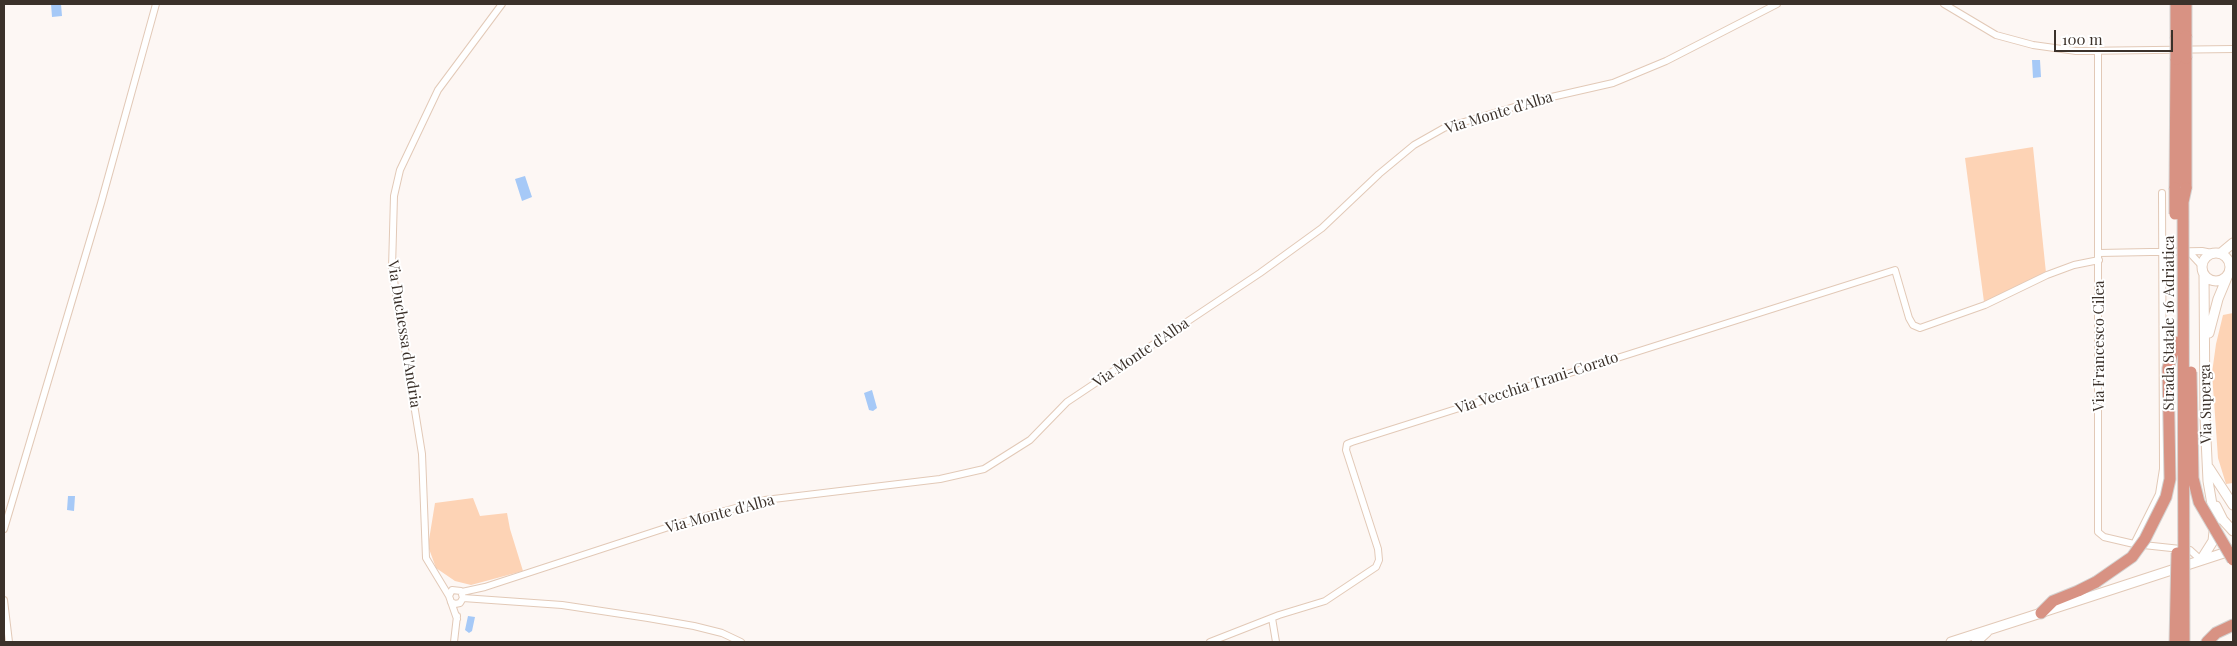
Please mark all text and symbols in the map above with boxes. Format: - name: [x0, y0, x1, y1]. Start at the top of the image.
- scale bar: [2057, 20, 2176, 52]
- text: 100 m: [2062, 29, 2103, 49]
- street label: Via Monte d'Alba: [1443, 88, 1555, 138]
- street label: Strada Statale 16 Adriatica: [2160, 236, 2178, 410]
- street label: Via Duchessa d'Andria: [383, 259, 425, 409]
- street label: Via Francesco Cilea: [2090, 280, 2108, 412]
- street label: Via Monte d'Alba: [1090, 314, 1192, 392]
- street label: Via Vecchia Trani-Corato: [1453, 348, 1621, 418]
- street label: Via Superga: [2196, 364, 2216, 444]
- street label: Via Monte d'Alba: [664, 491, 776, 537]

